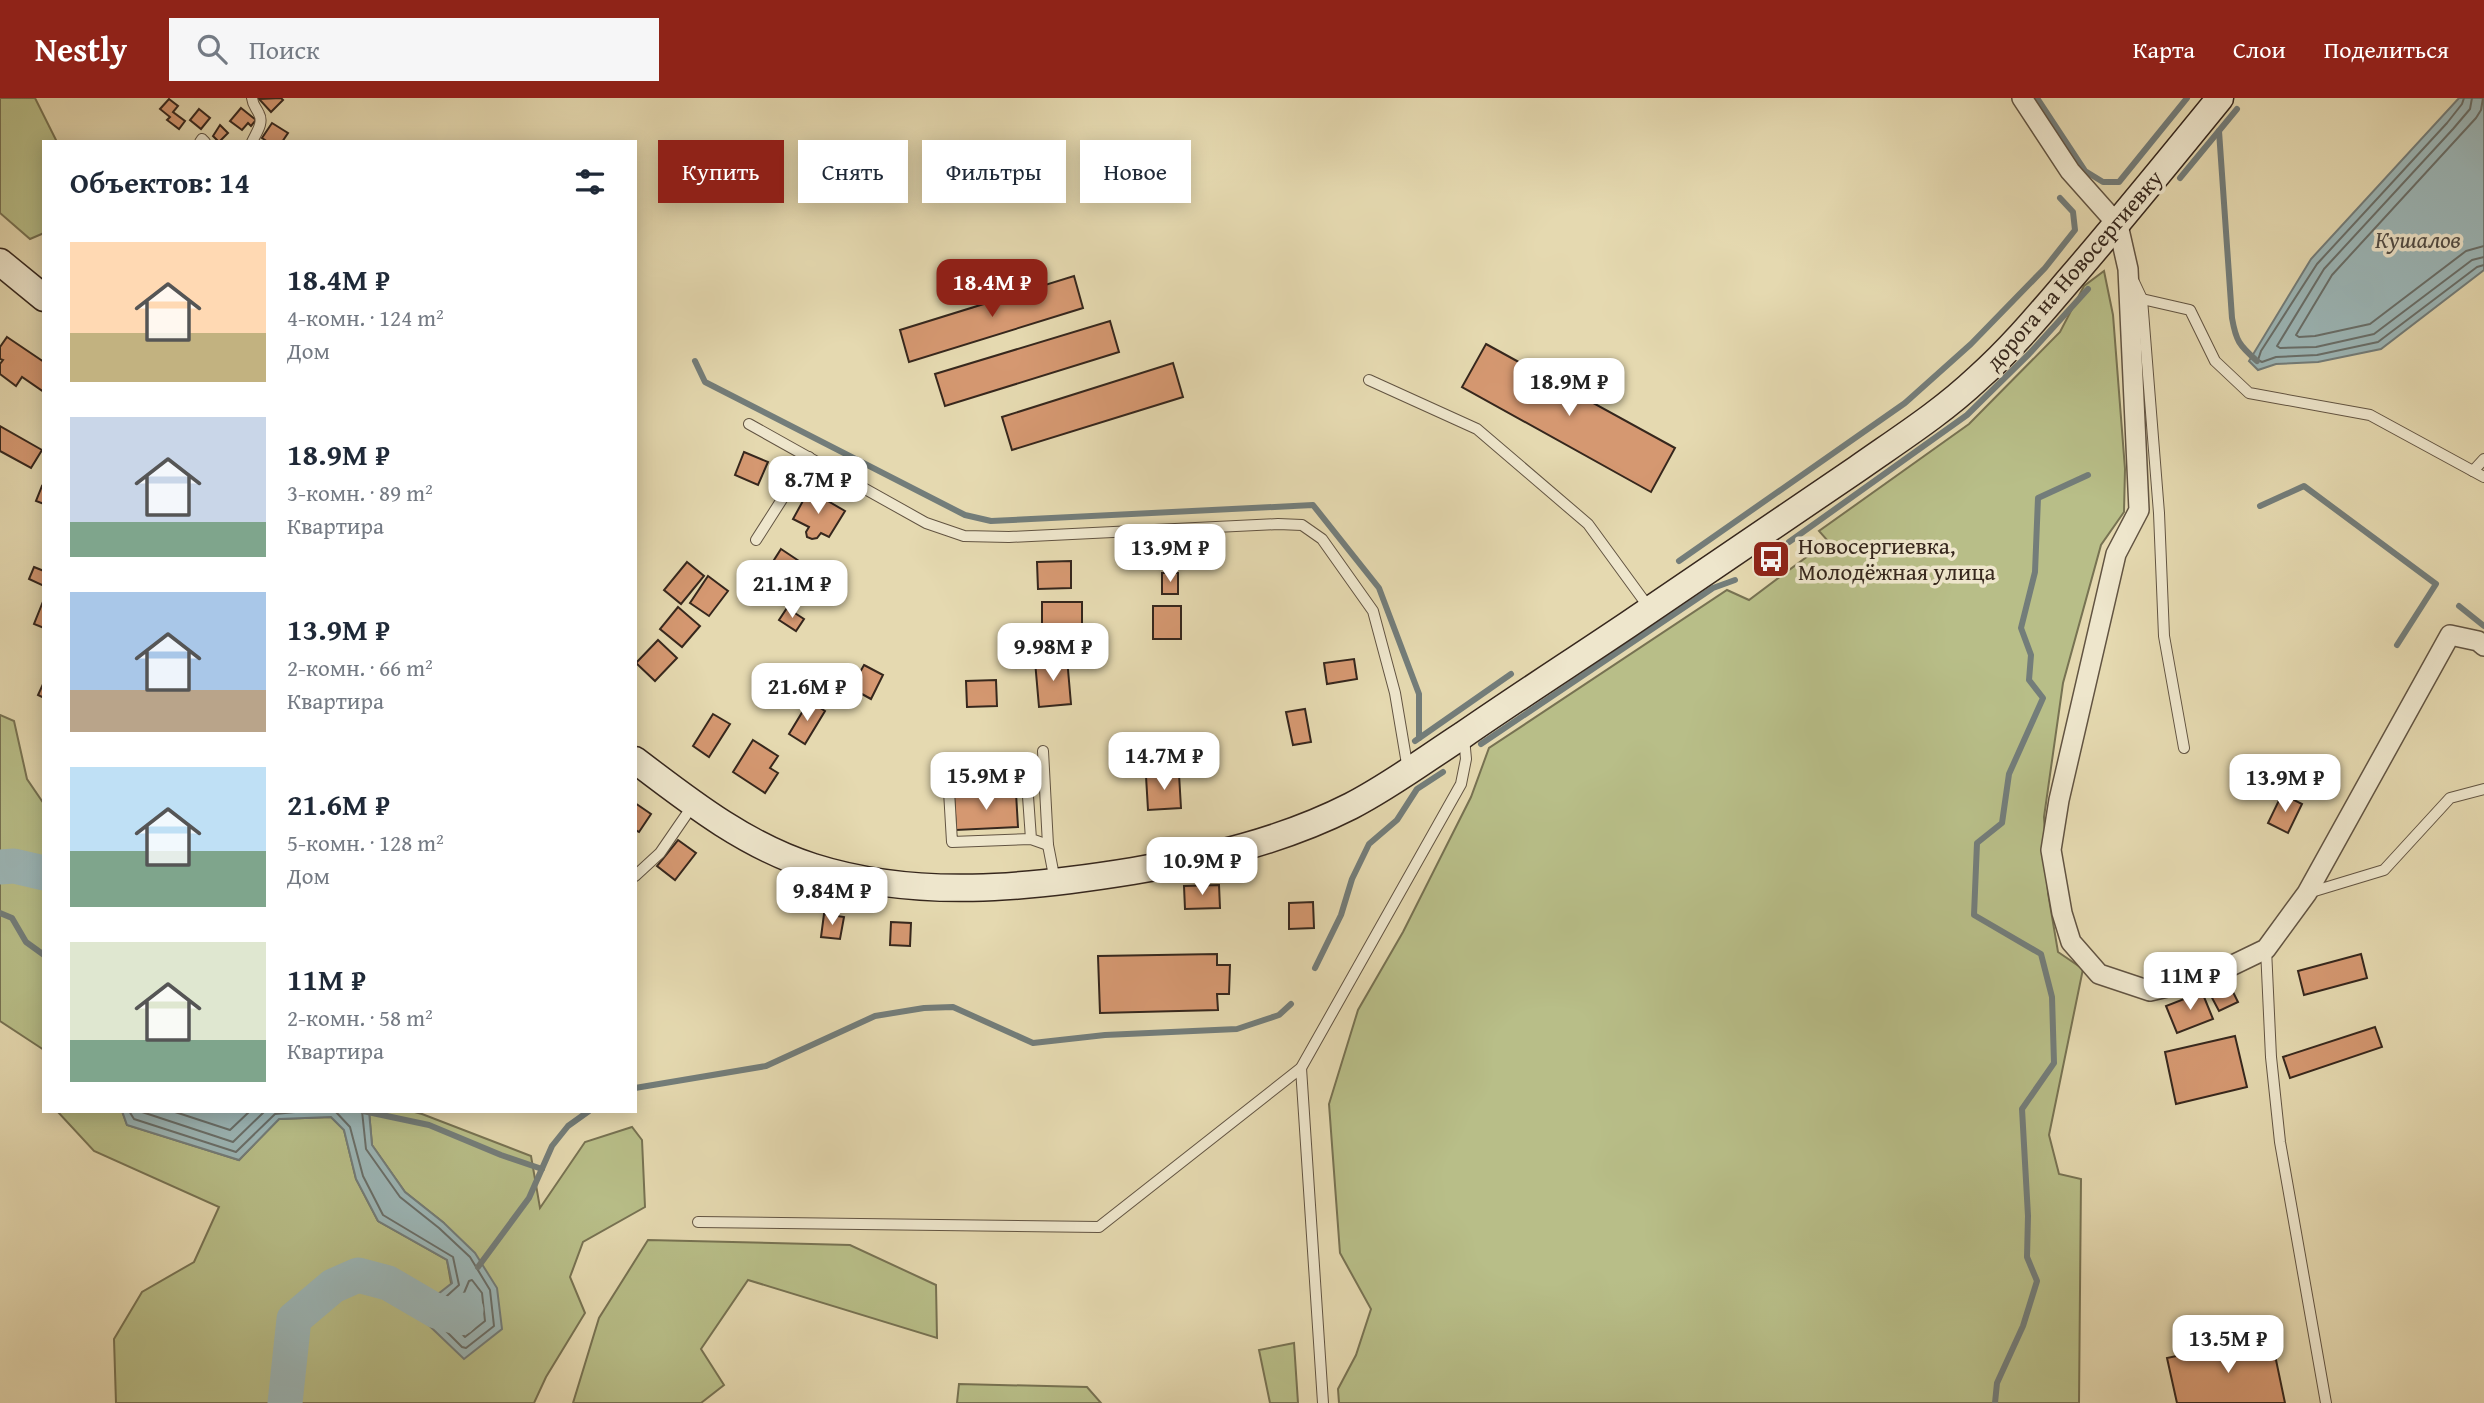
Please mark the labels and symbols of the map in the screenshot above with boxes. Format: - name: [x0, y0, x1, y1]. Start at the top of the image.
- street label: дорога на Новосергиевку: [1977, 162, 2170, 377]
- water label: Кушалов: [2375, 222, 2461, 257]
- pin: 18.4M ₽: [927, 260, 1057, 319]
- pin: 18.9M ₽: [1504, 358, 1634, 418]
- pin: 8.7M ₽: [761, 456, 875, 516]
- pin: 13.9M ₽: [1105, 524, 1235, 584]
- place label: Новосергиевка, Молодёжная улица: [1798, 529, 1995, 588]
- bus stop icon: Новосергиевка, Молодёжная улица: [1750, 538, 1792, 580]
- pin: 21.1M ₽: [727, 560, 857, 620]
- pin: 9.98M ₽: [988, 624, 1118, 683]
- pin: 21.6M ₽: [742, 664, 872, 723]
- pin: 14.7M ₽: [1099, 732, 1229, 792]
- pin: 15.9M ₽: [921, 752, 1051, 812]
- pin: 13.9M ₽: [2220, 754, 2350, 814]
- pin: 10.9M ₽: [1137, 838, 1267, 897]
- pin: 9.84M ₽: [767, 868, 897, 927]
- pin: 11M ₽: [2141, 953, 2239, 1012]
- pin: 13.5M ₽: [2163, 1316, 2293, 1375]

